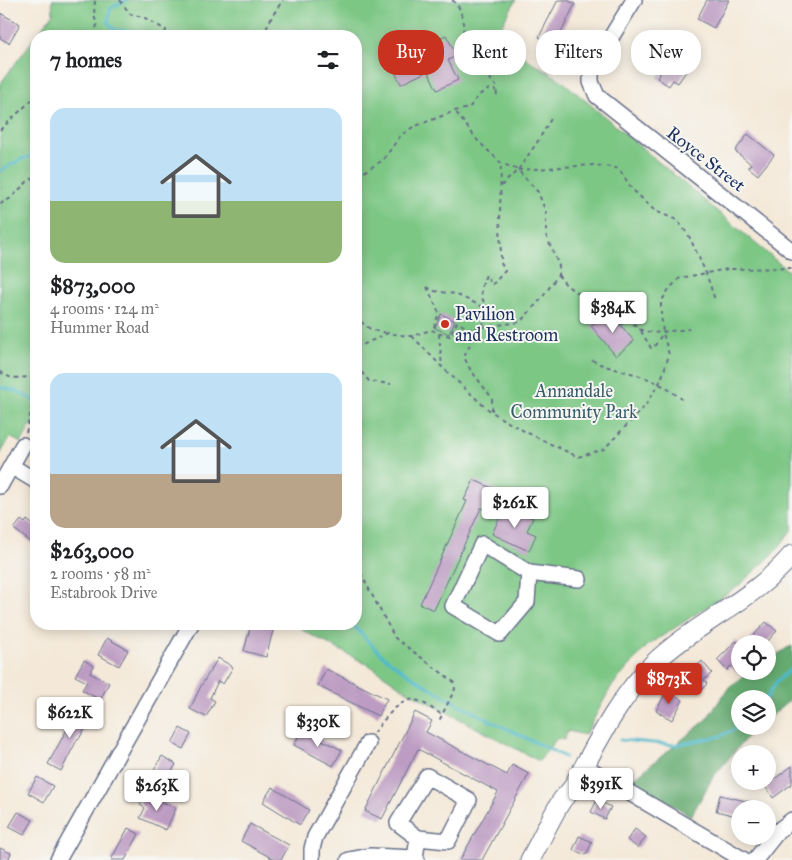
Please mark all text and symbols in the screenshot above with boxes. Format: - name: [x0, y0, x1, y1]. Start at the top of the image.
- chip: Buy: [378, 30, 444, 75]
- chip: Rent: [454, 30, 526, 75]
- chip: Filters: [536, 30, 621, 75]
- chip: New: [631, 30, 701, 75]
- icon: filters: [314, 46, 342, 74]
- text: 7 homes: [50, 47, 122, 73]
- street label: Royce Street: [662, 122, 750, 197]
- icon: home: [151, 141, 241, 231]
- text: $873,000: [50, 273, 135, 299]
- pin: $384K: [578, 292, 648, 334]
- text: $384K: [591, 298, 635, 317]
- text: 4 rooms · 124 m²: [50, 299, 159, 318]
- place label: Pavilion and Restroom: [455, 303, 558, 346]
- text: Hummer Road: [50, 318, 149, 337]
- marker: Pavilion and Restroom: [439, 318, 451, 330]
- park label: Annandale Community Park: [511, 380, 638, 423]
- icon: home: [151, 406, 241, 496]
- pin: $262K: [480, 486, 550, 529]
- text: $262K: [493, 493, 537, 512]
- text: $263,000: [50, 538, 134, 564]
- text: 2 rooms · 58 m²: [50, 564, 151, 583]
- text: Estabrook Drive: [50, 583, 157, 602]
- map controls: [731, 635, 776, 845]
- button: locate: [731, 635, 776, 680]
- pin: $873K: [634, 662, 704, 705]
- text: $873K: [647, 669, 691, 688]
- button: layers: [731, 690, 776, 735]
- pin: $622K: [35, 696, 105, 739]
- text: $622K: [48, 703, 92, 722]
- pin: $330K: [283, 706, 353, 748]
- text: $330K: [296, 712, 340, 731]
- button: +: [731, 745, 776, 790]
- pin: $391K: [566, 768, 636, 810]
- pin: $263K: [122, 770, 192, 812]
- text: $391K: [580, 774, 622, 793]
- text: $263K: [135, 776, 179, 795]
- button: −: [731, 800, 776, 845]

